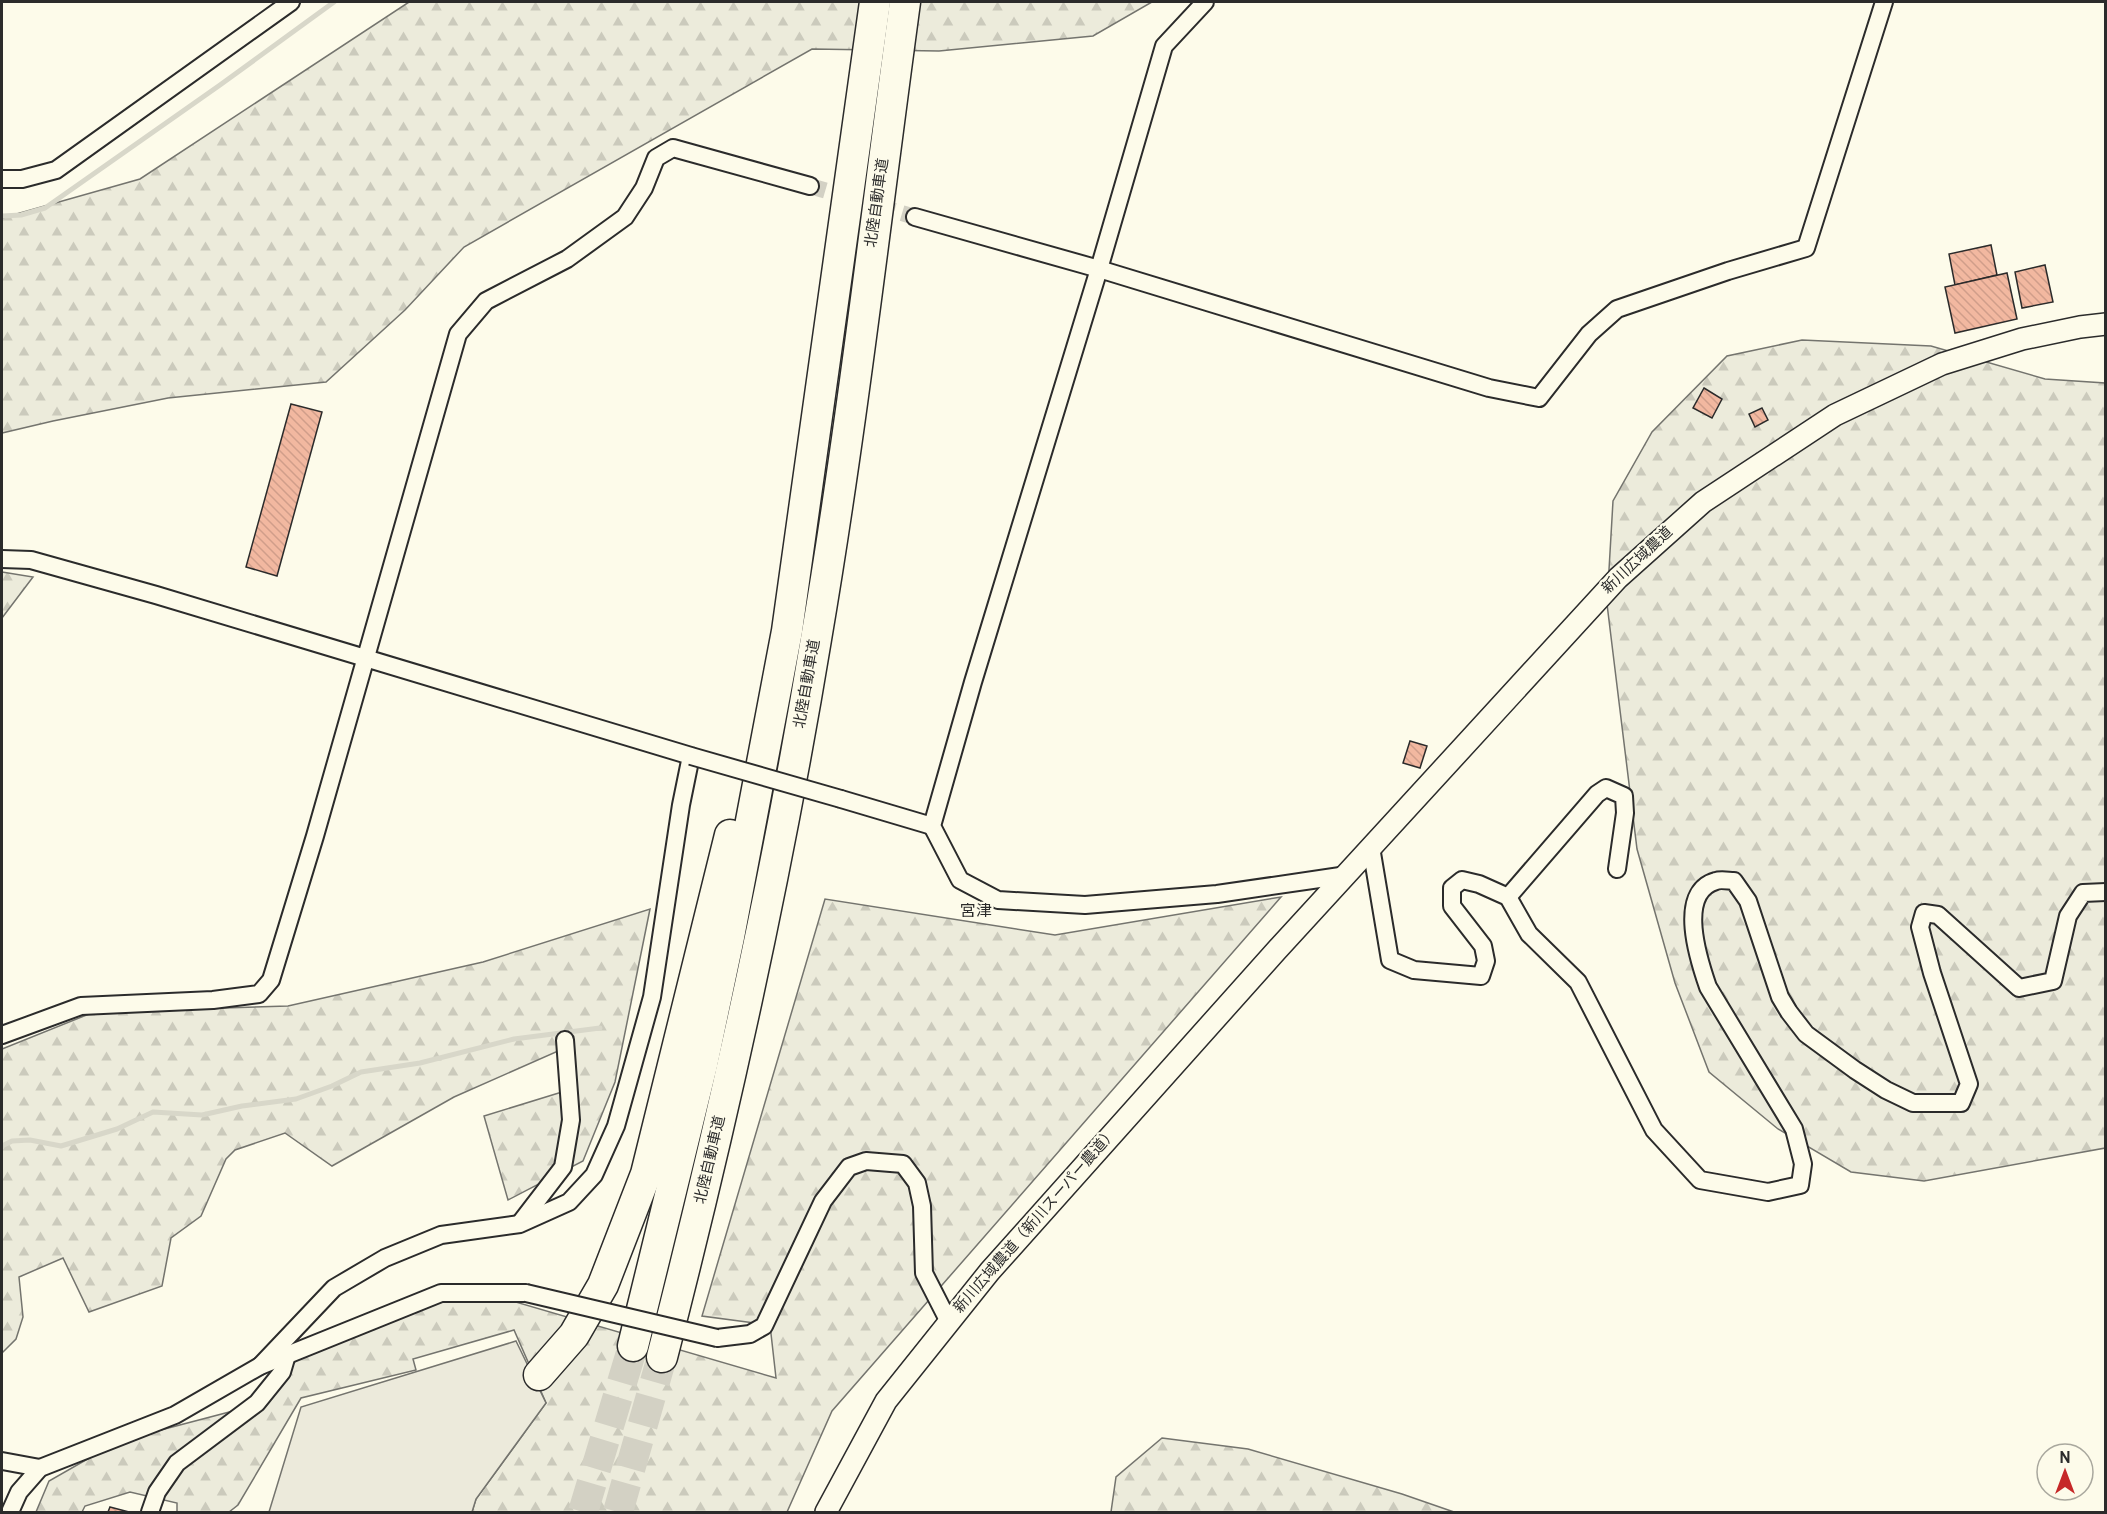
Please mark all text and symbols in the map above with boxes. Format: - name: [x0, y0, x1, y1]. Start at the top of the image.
- street label: 北陸自動車道: [861, 157, 894, 249]
- street label: 新川広域農道: [1599, 523, 1677, 599]
- street label: 北陸自動車道: [790, 638, 825, 730]
- district label: 宮津: [960, 902, 992, 922]
- street label: 北陸自動車道: [691, 1114, 730, 1206]
- street label: 新川広域農道（新川スーパー農道）: [950, 1124, 1122, 1318]
- north arrow: [2035, 1442, 2095, 1502]
- text: N: [2059, 1449, 2071, 1469]

